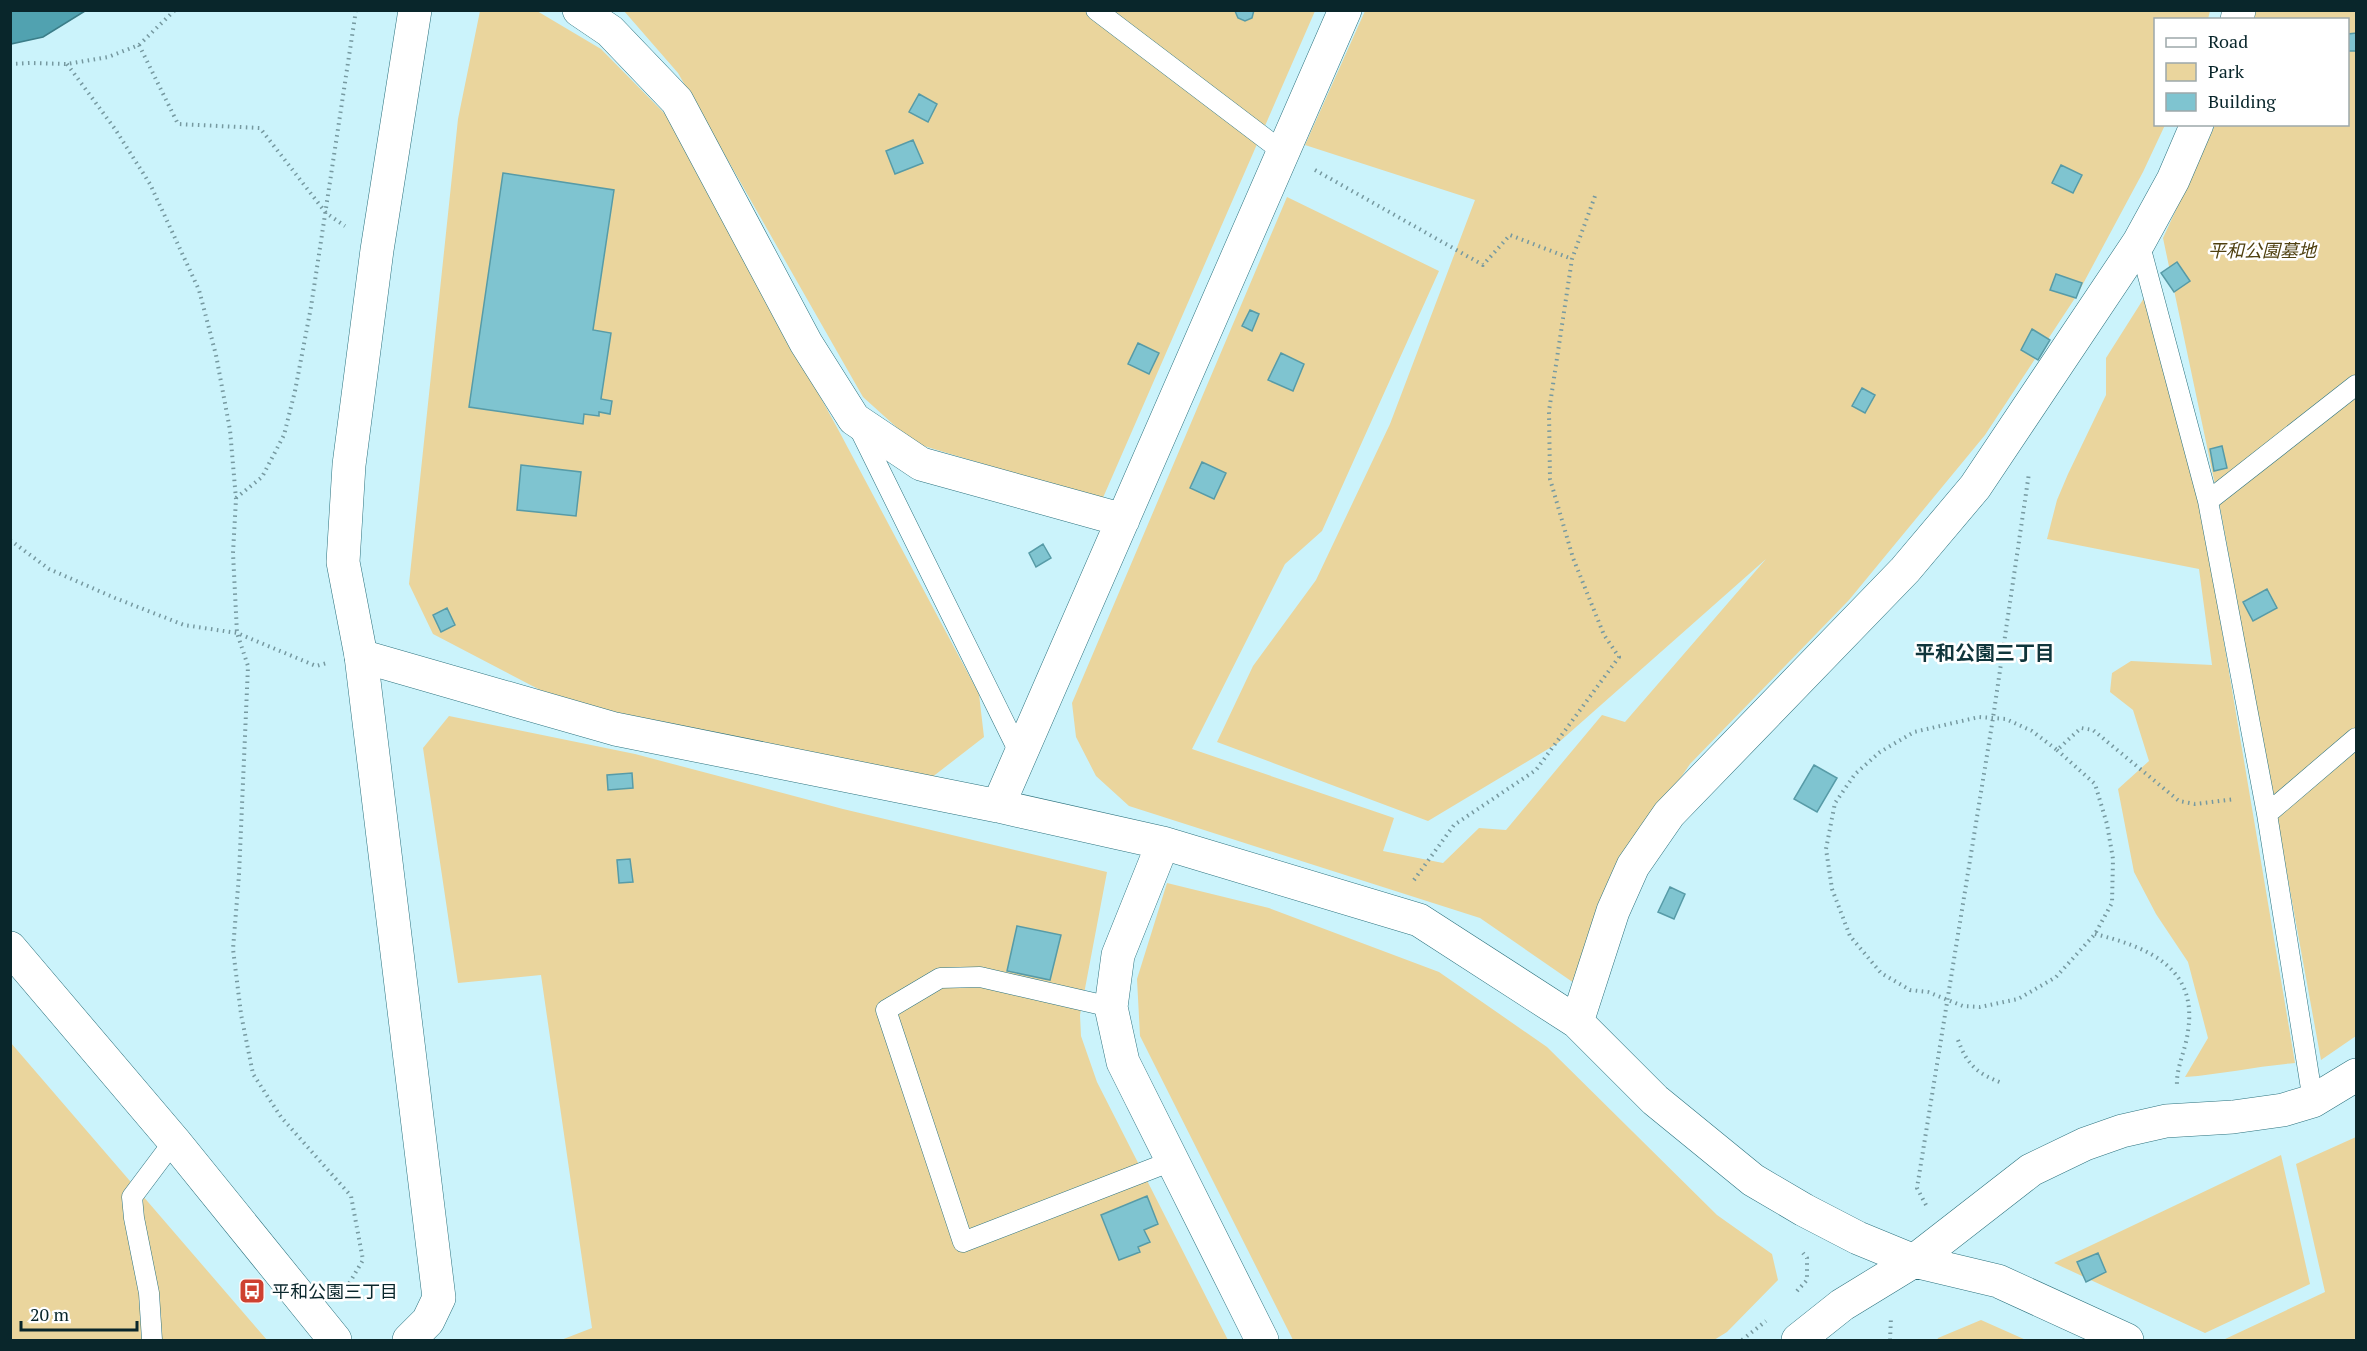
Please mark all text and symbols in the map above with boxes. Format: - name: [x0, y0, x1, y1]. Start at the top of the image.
- legend: [2154, 18, 2349, 126]
- text: Road: [2208, 29, 2248, 53]
- text: Park: [2208, 59, 2245, 83]
- text: Building: [2208, 89, 2276, 113]
- park label: 平和公園墓地: [2208, 238, 2318, 262]
- district label: 平和公園三丁目: [1915, 639, 2055, 666]
- bus stop icon: 平和公園三丁目: [237, 1276, 267, 1306]
- place label: 平和公園三丁目: [272, 1279, 398, 1303]
- scale bar: [21, 1294, 136, 1332]
- text: 20 m: [30, 1302, 70, 1326]

